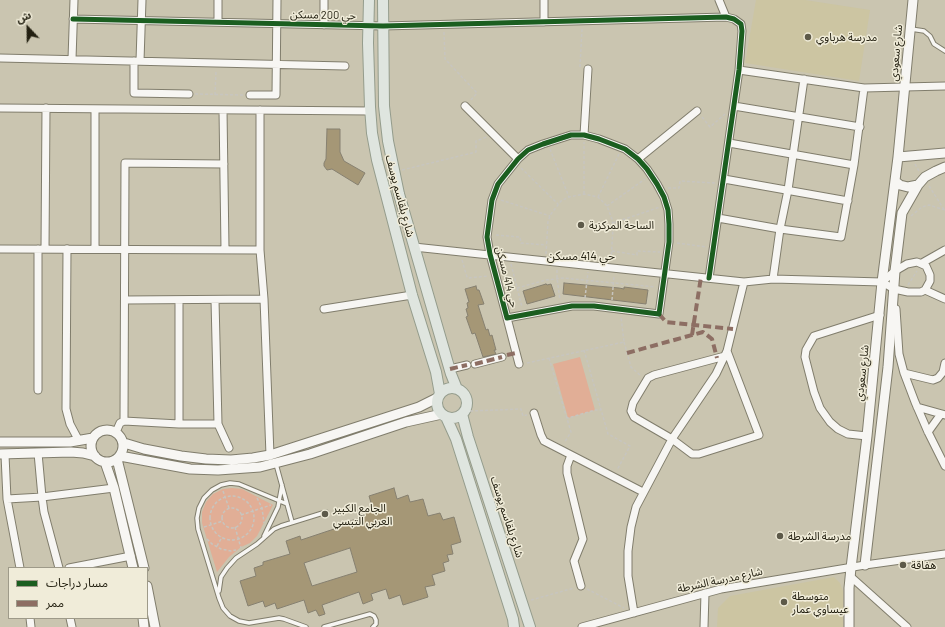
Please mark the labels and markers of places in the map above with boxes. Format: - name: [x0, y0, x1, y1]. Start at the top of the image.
- place label: مدرسة هرباوي: [816, 30, 877, 44]
- marker: مدرسة هرباوي: [803, 32, 813, 42]
- place label: الساحة المركزية: [589, 218, 654, 232]
- marker: الساحة المركزية: [576, 220, 586, 230]
- place label: الجامع الكبير العربي التبسي: [333, 501, 392, 527]
- marker: الجامع الكبير العربي التبسي: [320, 509, 330, 519]
- place label: مدرسة الشرطة: [788, 529, 851, 543]
- marker: مدرسة الشرطة: [775, 531, 785, 541]
- place label: هفاقة: [911, 558, 936, 572]
- marker: هفاقة: [898, 560, 908, 570]
- place label: متوسطة عيساوي عمار: [792, 589, 849, 615]
- marker: متوسطة عيساوي عمار: [779, 597, 789, 607]

